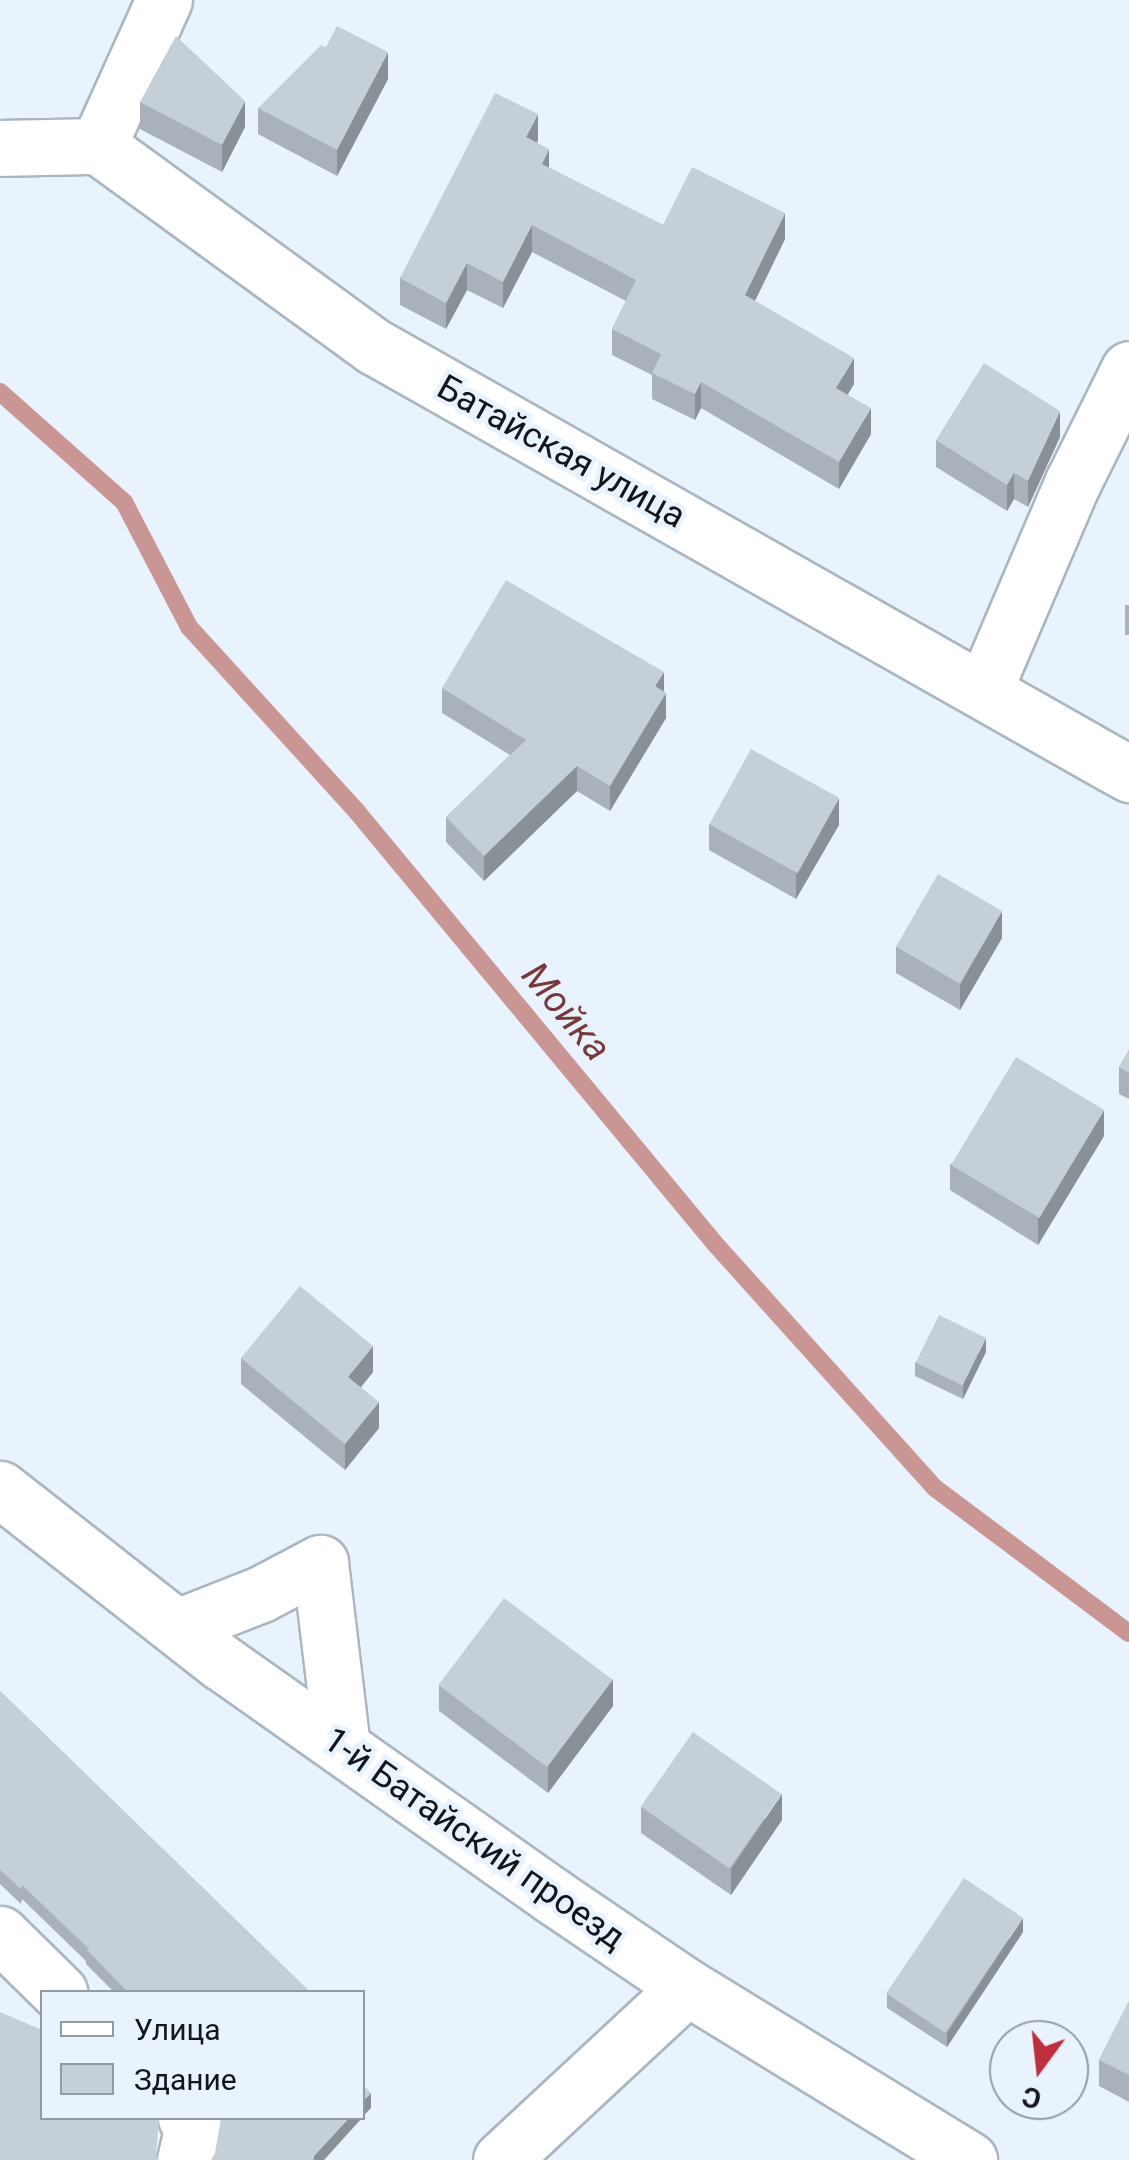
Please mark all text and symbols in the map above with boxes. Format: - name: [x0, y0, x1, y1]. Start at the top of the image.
- street label: Батайская улица: [430, 367, 692, 537]
- water label: Мойка: [512, 954, 620, 1070]
- street label: 1-й Батайский проезд: [315, 1719, 633, 1959]
- legend: [40, 1990, 365, 2120]
- text: Улица: [134, 2012, 221, 2047]
- north arrow: [989, 2020, 1089, 2120]
- text: Здание: [134, 2062, 237, 2097]
- text: С: [1019, 2079, 1045, 2116]

